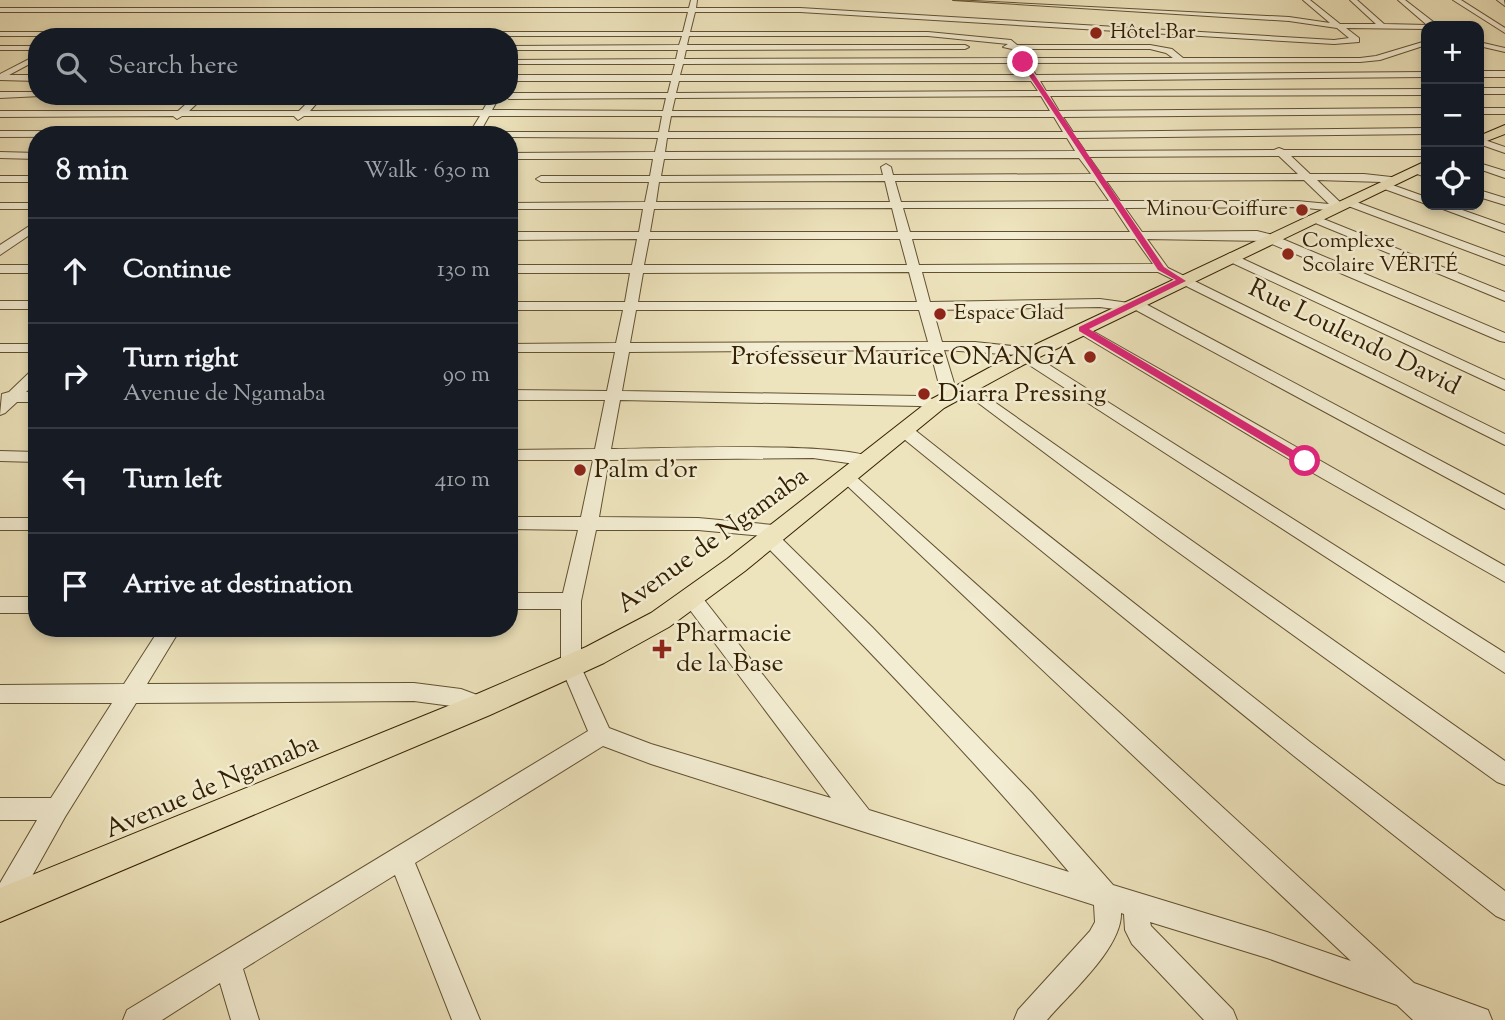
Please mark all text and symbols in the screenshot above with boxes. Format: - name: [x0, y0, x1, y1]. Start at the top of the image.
- place label: Hôtel Bar: [1110, 18, 1196, 48]
- map controls: [1421, 21, 1484, 210]
- button: +: [1421, 21, 1484, 84]
- marker: Hôtel Bar: [1088, 25, 1104, 41]
- search box: [28, 28, 518, 105]
- route end: [1007, 46, 1038, 77]
- icon: search: [52, 48, 90, 86]
- text: Search here: [108, 48, 238, 85]
- button: −: [1421, 84, 1484, 147]
- button: locate: [1421, 147, 1484, 210]
- text: 8 min: [56, 150, 128, 193]
- text: Walk · 630 m: [364, 155, 490, 188]
- place label: Minou Coiffure: [1146, 195, 1288, 225]
- marker: Minou Coiffure: [1294, 202, 1310, 218]
- place label: Complexe Scolaire VÉRITÉ: [1302, 227, 1458, 281]
- marker: Complexe Scolaire VÉRITÉ: [1280, 246, 1296, 262]
- icon: ahead: [56, 252, 94, 290]
- text: Continue: [123, 252, 231, 289]
- text: 130 m: [437, 254, 490, 287]
- street label: Rue Loulendo David: [1242, 271, 1466, 406]
- place label: Espace Glad: [954, 299, 1064, 329]
- marker: Espace Glad: [932, 306, 948, 322]
- place label: Professeur Maurice ONANGA: [731, 339, 1076, 376]
- text: Turn right: [123, 341, 238, 378]
- marker: Professeur Maurice ONANGA: [1082, 349, 1098, 365]
- icon: right: [56, 357, 94, 395]
- text: 90 m: [443, 359, 490, 392]
- place label: Diarra Pressing: [938, 376, 1106, 413]
- text: Avenue de Ngamaba: [123, 378, 326, 411]
- marker: Diarra Pressing: [916, 386, 932, 402]
- route start: [1289, 445, 1320, 476]
- place label: Palm d'or: [594, 452, 698, 489]
- street label: Avenue de Ngamaba: [609, 459, 817, 623]
- icon: left: [56, 462, 94, 500]
- text: Turn left: [123, 462, 222, 499]
- marker: Palm d'or: [572, 462, 588, 478]
- text: 410 m: [435, 464, 490, 497]
- icon: arrive: [56, 567, 94, 605]
- text: Arrive at destination: [123, 567, 353, 604]
- place label: Pharmacie de la Base: [676, 616, 792, 683]
- marker: Pharmacie de la Base: [654, 641, 670, 657]
- street label: Avenue de Ngamaba: [99, 725, 325, 849]

